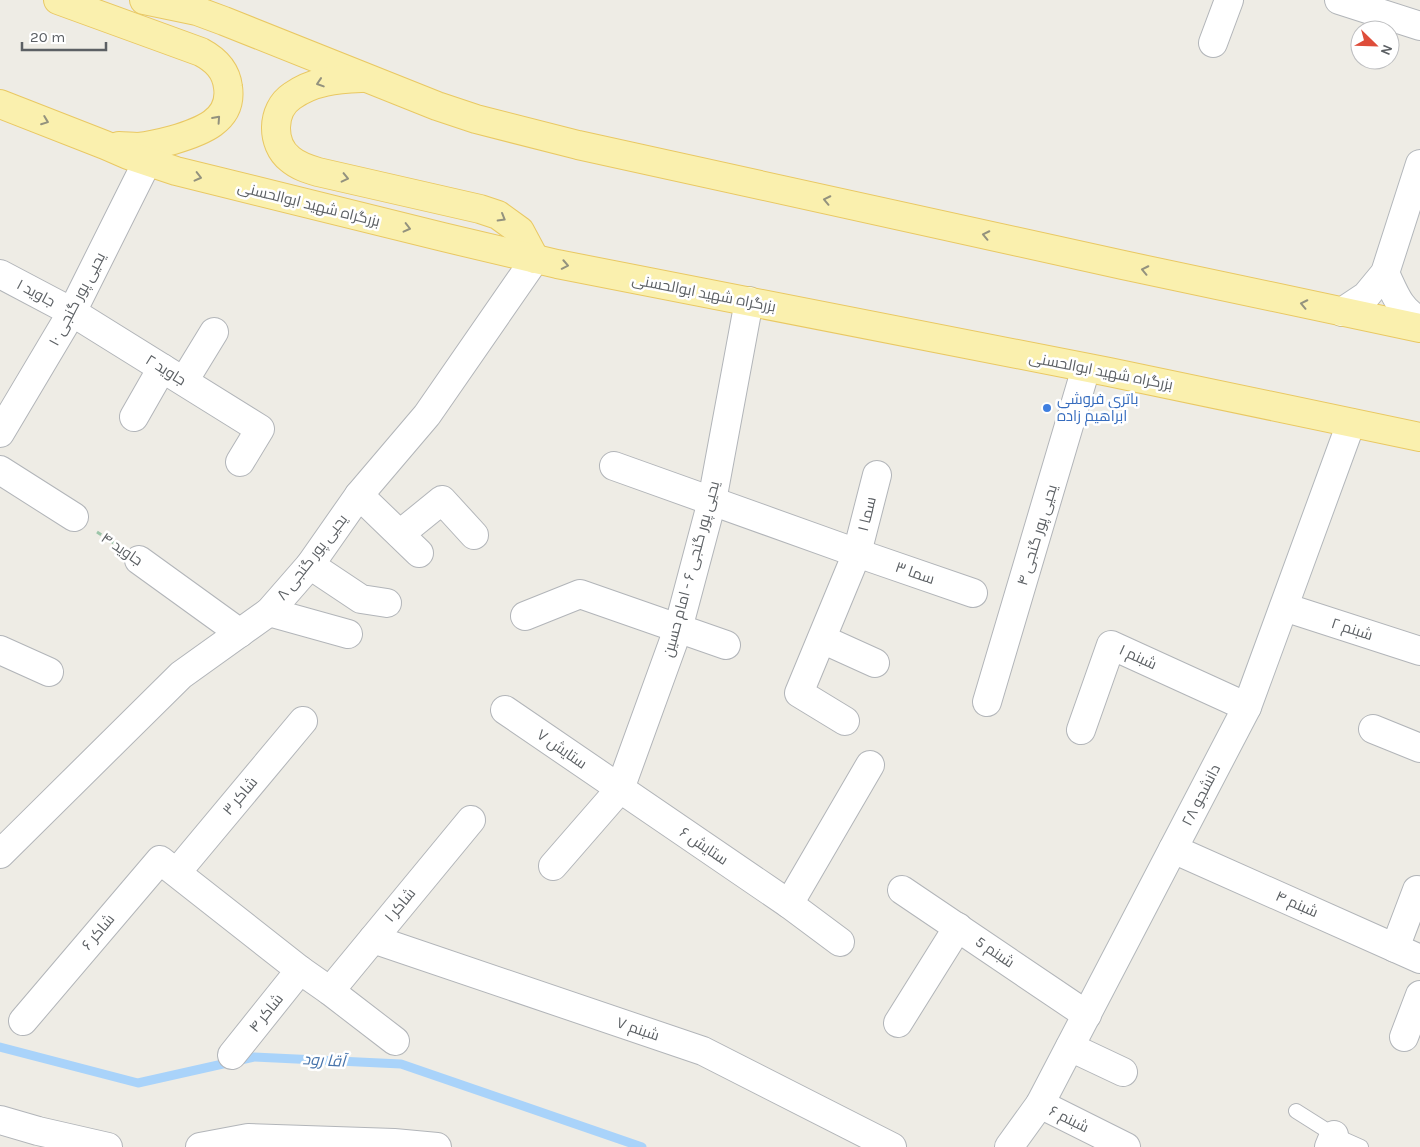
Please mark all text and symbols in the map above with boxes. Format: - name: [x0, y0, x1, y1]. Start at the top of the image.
- scale bar: [22, 20, 106, 52]
- north arrow: [1350, 20, 1400, 70]
- text: 20 m: [30, 28, 65, 46]
- text: N: [1377, 42, 1396, 58]
- one-way arrow: [316, 78, 325, 88]
- one-way arrow: [211, 115, 220, 124]
- one-way arrow: [41, 116, 49, 126]
- one-way arrow: [194, 171, 202, 181]
- one-way arrow: [341, 172, 350, 183]
- street label: بزرگراه شهید ابوالحسنی: [236, 178, 382, 231]
- one-way arrow: [823, 195, 832, 206]
- one-way arrow: [497, 212, 506, 222]
- one-way arrow: [402, 223, 410, 233]
- one-way arrow: [982, 230, 991, 241]
- street label: یحیی پور گنجی ۱۰: [45, 249, 110, 349]
- one-way arrow: [561, 260, 569, 270]
- one-way arrow: [1140, 265, 1149, 276]
- street label: بزرگراه شهید ابوالحسنی: [630, 270, 777, 317]
- street label: جاوید ۱: [14, 275, 58, 311]
- one-way arrow: [1299, 299, 1308, 309]
- street label: بزرگراه شهید ابوالحسنی: [1027, 348, 1174, 395]
- street label: جاوید ۲: [142, 351, 190, 389]
- place label: باتری فروشی ابراهیم زاده: [1057, 390, 1138, 426]
- marker: باتری فروشی ابراهیم زاده: [1041, 402, 1053, 414]
- street label: یحیی پور گنجی ۶ - امام حسین: [659, 479, 724, 659]
- street label: یحیی پور گنجی ۴: [1013, 482, 1062, 588]
- street label: سما ۱: [854, 495, 880, 533]
- street label: یحیی پور گنجی ۸: [273, 510, 352, 604]
- street label: جاوید ۴: [98, 529, 146, 569]
- street label: سما ۳: [893, 558, 937, 588]
- street label: شبنم ۲: [1329, 614, 1375, 645]
- street label: شبنم ۱: [1116, 641, 1160, 674]
- street label: ستایش ۷: [533, 725, 590, 774]
- street label: دانشجو ۲۸: [1178, 761, 1224, 829]
- street label: شاکر ۳: [219, 773, 261, 819]
- street label: ستایش ۶: [676, 823, 732, 870]
- street label: شاکر ۱: [381, 884, 419, 926]
- street label: شبنم ۴: [1273, 887, 1321, 922]
- street label: شاکر ۶: [78, 910, 118, 954]
- street label: شبنم 5: [972, 932, 1018, 972]
- street label: شاکر ۴: [245, 990, 287, 1036]
- street label: شبنم ۷: [614, 1013, 662, 1046]
- water label: آقا رود: [302, 1049, 350, 1071]
- street label: شبنم ۶: [1046, 1102, 1092, 1137]

